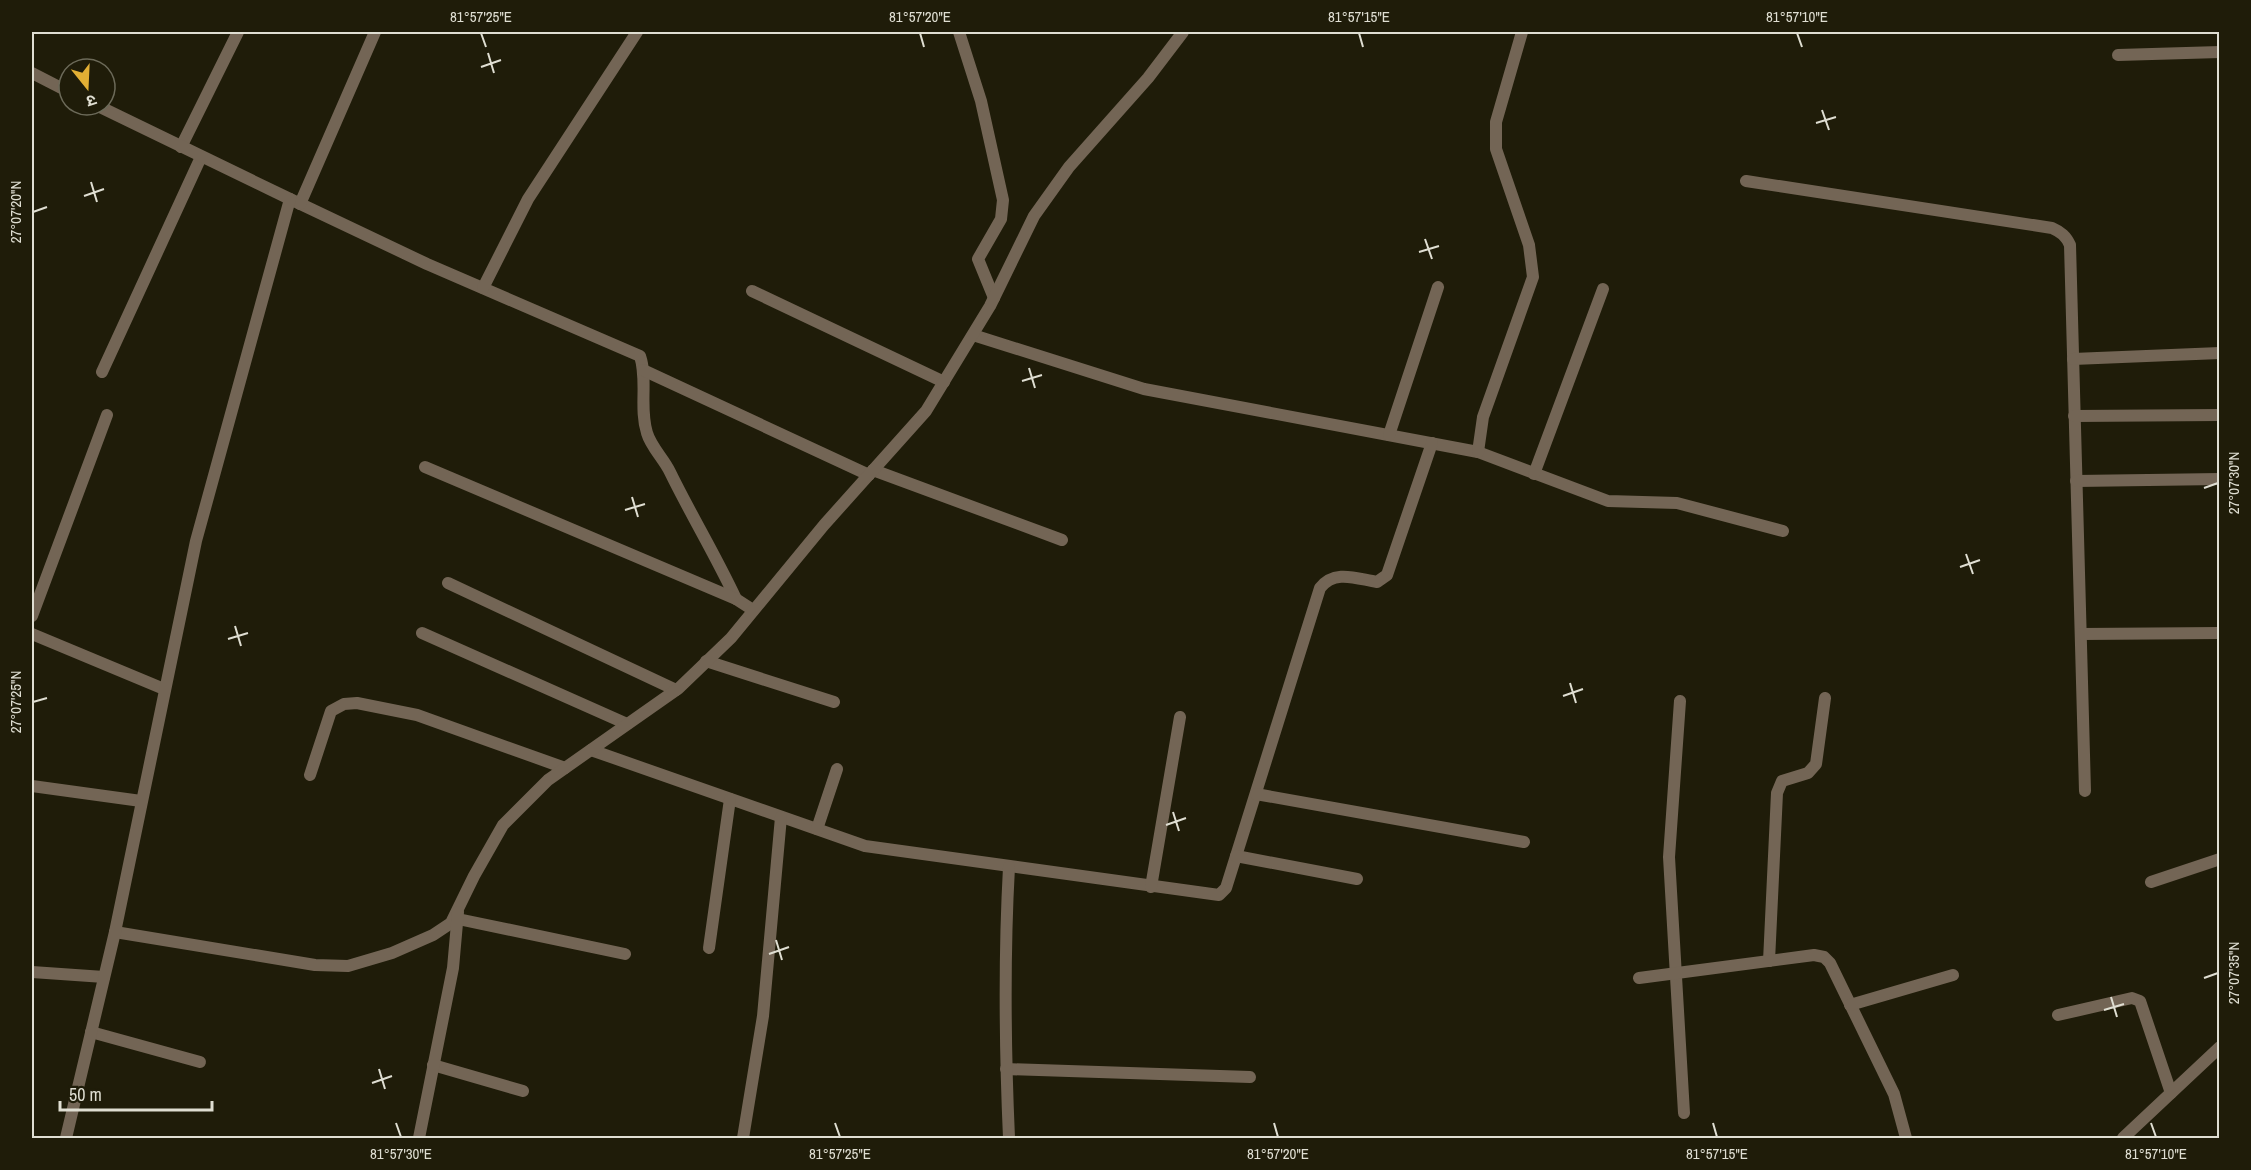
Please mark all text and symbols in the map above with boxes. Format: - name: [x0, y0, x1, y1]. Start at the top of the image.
- text: 81°57'25"E: [450, 6, 512, 27]
- text: 81°57'20"E: [889, 6, 951, 27]
- text: 81°57'15"E: [1328, 6, 1390, 27]
- text: 81°57'10"E: [1766, 6, 1828, 27]
- north arrow: [57, 57, 117, 117]
- text: उ: [83, 89, 99, 113]
- text: 27°07'20"N: [5, 181, 26, 243]
- text: 27°07'30"N: [2223, 452, 2244, 514]
- text: 27°07'25"N: [5, 671, 26, 733]
- text: 27°07'35"N: [2223, 942, 2244, 1004]
- scale bar: [60, 1074, 212, 1112]
- text: 50 m: [69, 1082, 102, 1107]
- text: 81°57'30"E: [370, 1143, 432, 1164]
- text: 81°57'25"E: [809, 1143, 871, 1164]
- text: 81°57'20"E: [1247, 1143, 1309, 1164]
- text: 81°57'15"E: [1686, 1143, 1748, 1164]
- text: 81°57'10"E: [2125, 1143, 2187, 1164]

